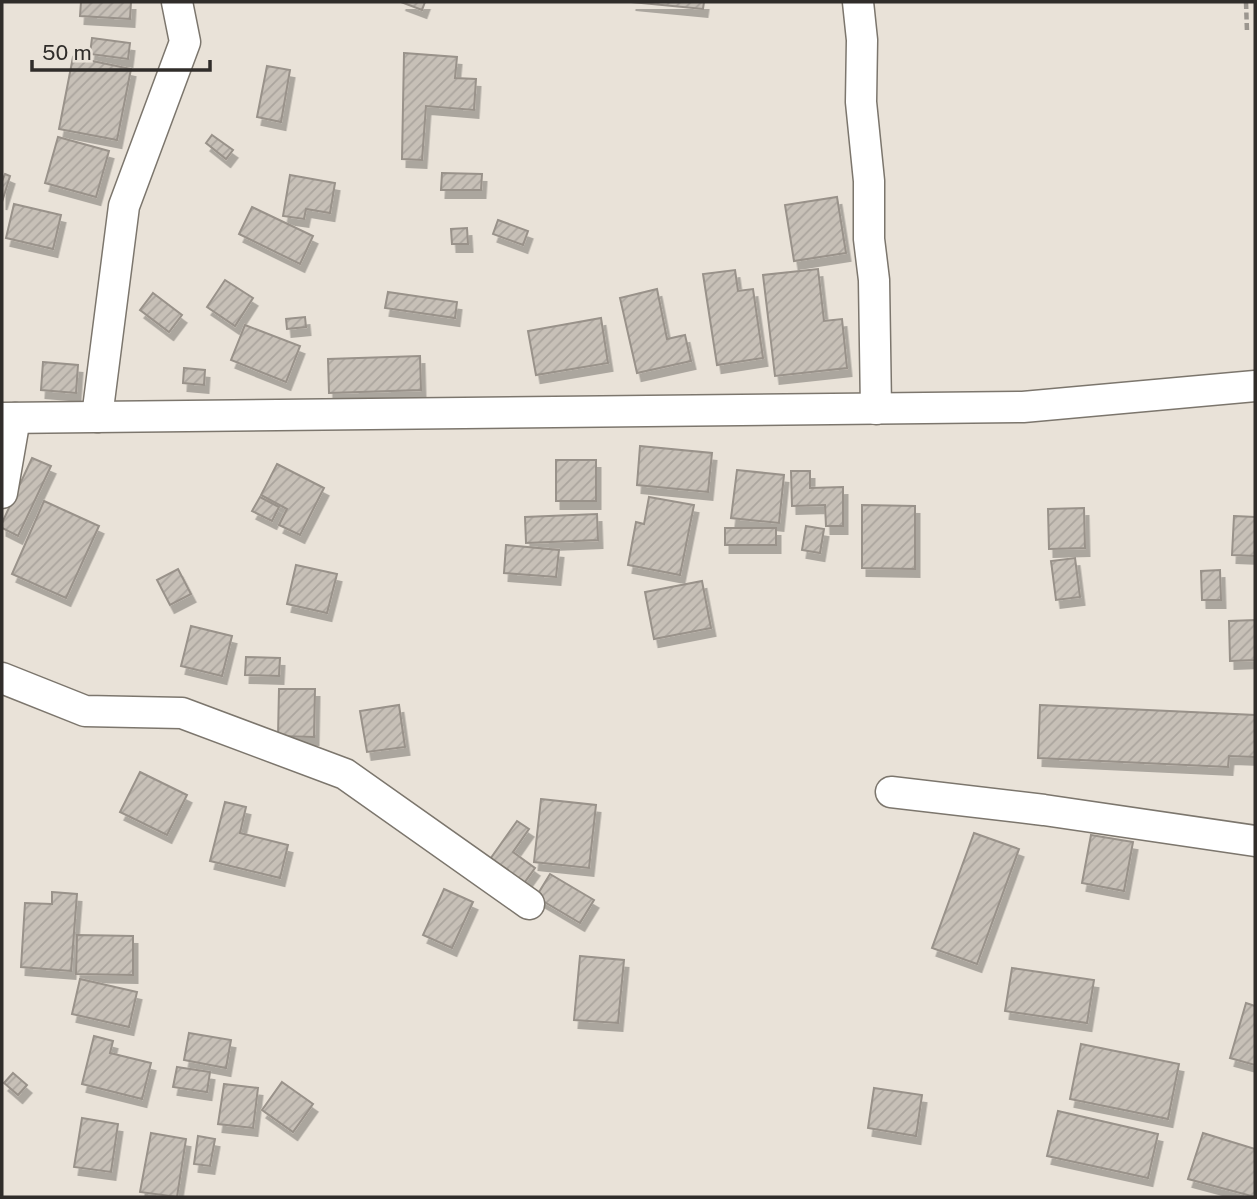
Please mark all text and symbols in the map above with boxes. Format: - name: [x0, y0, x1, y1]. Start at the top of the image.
- scale bar: [32, 28, 210, 72]
- text: 50 m: [42, 40, 92, 65]

